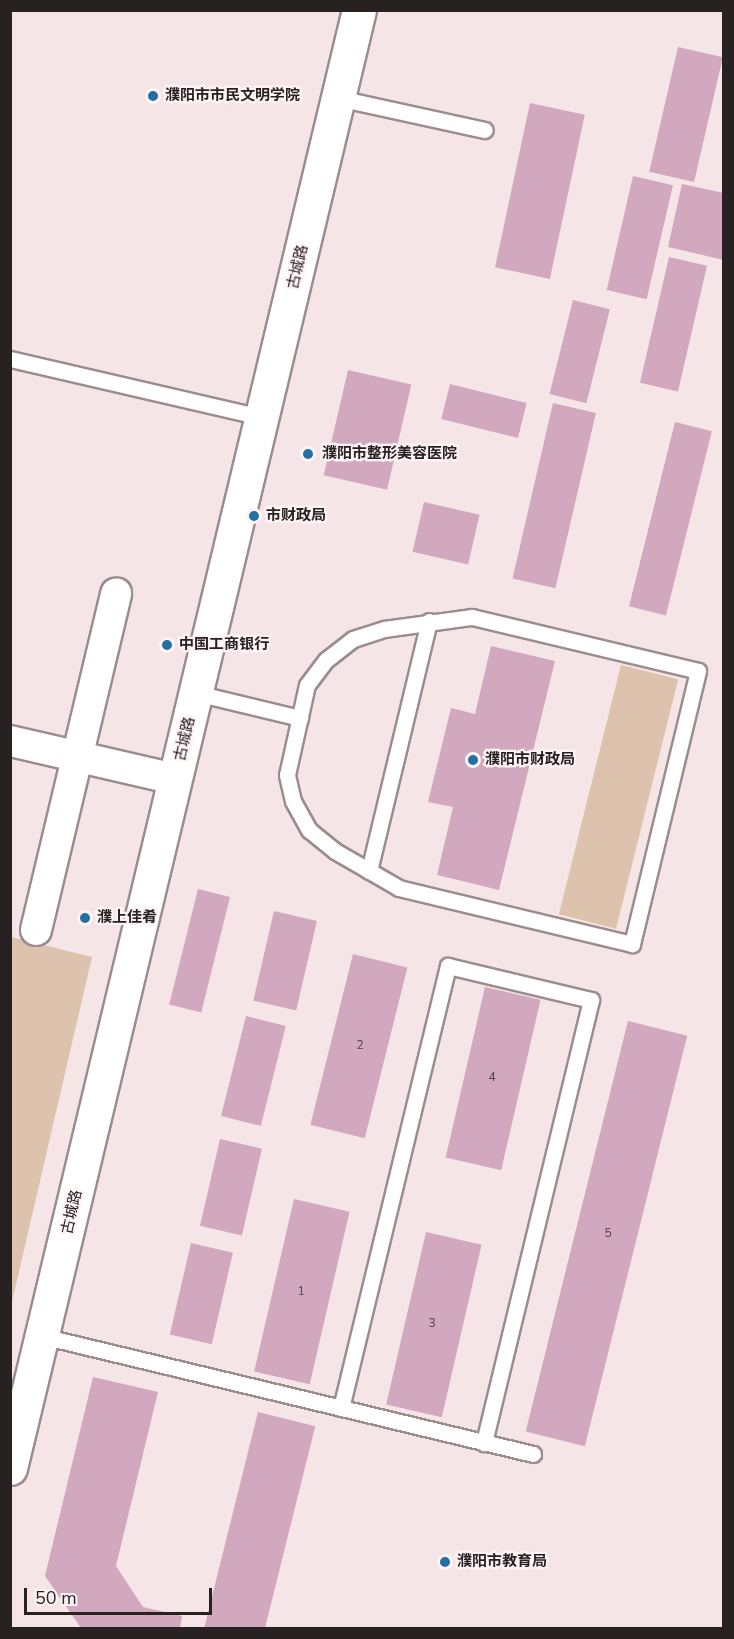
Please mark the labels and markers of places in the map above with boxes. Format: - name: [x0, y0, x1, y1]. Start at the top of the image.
- place label: 濮阳市市民文明学院: [165, 87, 300, 105]
- marker: 濮阳市市民文明学院: [146, 89, 160, 103]
- marker: 濮阳市整形美容医院: [299, 445, 317, 463]
- place label: 濮阳市整形美容医院: [322, 445, 457, 463]
- place label: 市财政局: [266, 507, 326, 525]
- marker: 市财政局: [247, 509, 261, 523]
- place label: 中国工商银行: [179, 636, 269, 654]
- marker: 中国工商银行: [160, 638, 174, 652]
- place label: 濮阳市财政局: [485, 751, 575, 769]
- marker: 濮阳市财政局: [466, 753, 480, 767]
- place label: 濮上佳肴: [97, 909, 157, 927]
- marker: 濮上佳肴: [78, 911, 92, 925]
- place label: 濮阳市教育局: [457, 1553, 547, 1571]
- marker: 濮阳市教育局: [438, 1555, 452, 1569]

